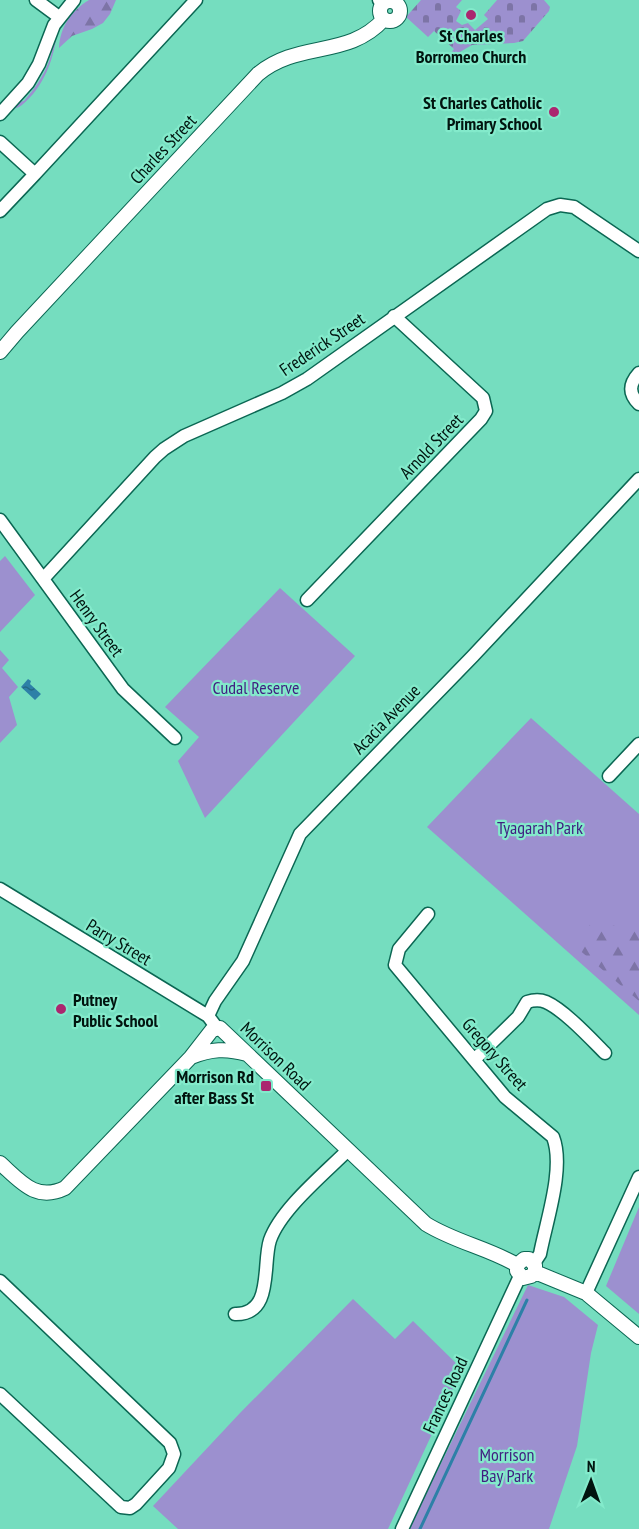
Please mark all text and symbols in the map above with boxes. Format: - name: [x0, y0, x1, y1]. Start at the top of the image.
- marker: St Charles Borromeo Church: [464, 8, 478, 22]
- place label: St Charles Borromeo Church: [416, 24, 526, 68]
- place label: St Charles Catholic Primary School: [423, 91, 543, 135]
- marker: St Charles Catholic Primary School: [547, 105, 561, 119]
- street label: Charles Street: [125, 109, 201, 189]
- street label: Frederick Street: [275, 307, 369, 381]
- street label: Arnold Street: [394, 408, 468, 484]
- street label: Henry Street: [65, 585, 129, 661]
- park label: Cudal Reserve: [212, 676, 300, 699]
- street label: Acacia Avenue: [347, 679, 425, 759]
- park label: Tyagarah Park: [497, 816, 583, 839]
- street label: Parry Street: [82, 914, 156, 970]
- place label: Putney Public School: [73, 988, 159, 1032]
- marker: Putney Public School: [54, 1002, 68, 1016]
- street label: Gregory Street: [457, 1013, 533, 1095]
- street label: Morrison Road: [236, 1017, 316, 1095]
- place label: Morrison Rd after Bass St: [174, 1065, 255, 1109]
- marker: Morrison Rd after Bass St: [259, 1079, 273, 1093]
- street label: Frances Road: [417, 1353, 473, 1437]
- park label: Morrison Bay Park: [480, 1443, 534, 1487]
- north arrow: [561, 1451, 621, 1511]
- text: N: [587, 1456, 596, 1476]

